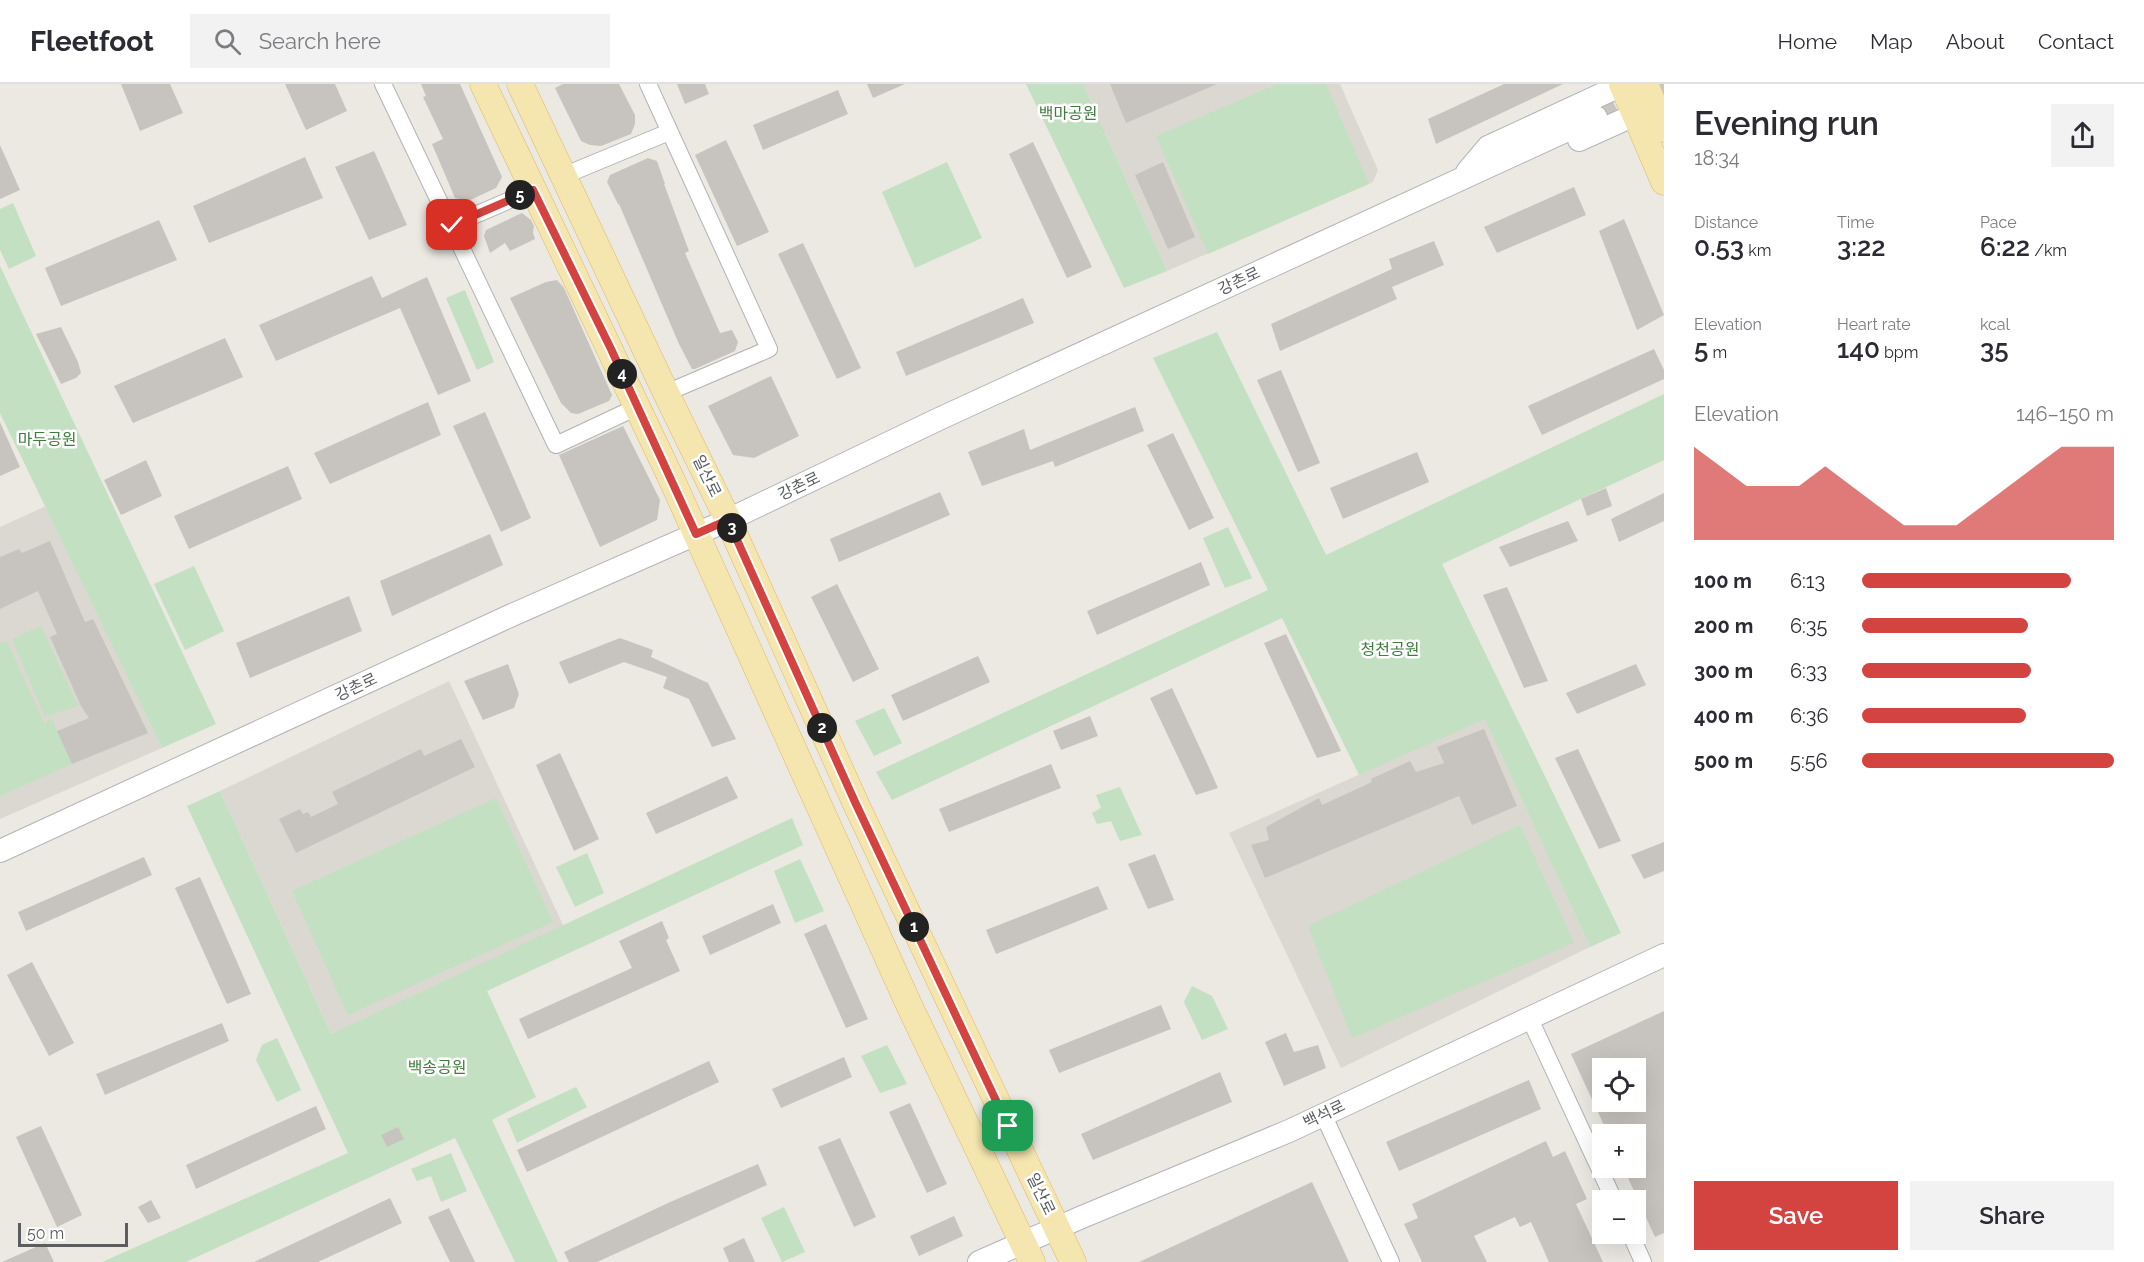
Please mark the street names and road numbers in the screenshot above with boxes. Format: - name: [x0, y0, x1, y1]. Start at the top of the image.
- street label: 강촌로: [1215, 263, 1263, 299]
- street label: 일산로: [689, 452, 725, 500]
- street label: 강촌로: [775, 468, 823, 504]
- street label: 강촌로: [332, 669, 380, 705]
- street label: 백석로: [1300, 1096, 1348, 1132]
- street label: 일산로: [1023, 1170, 1059, 1218]

